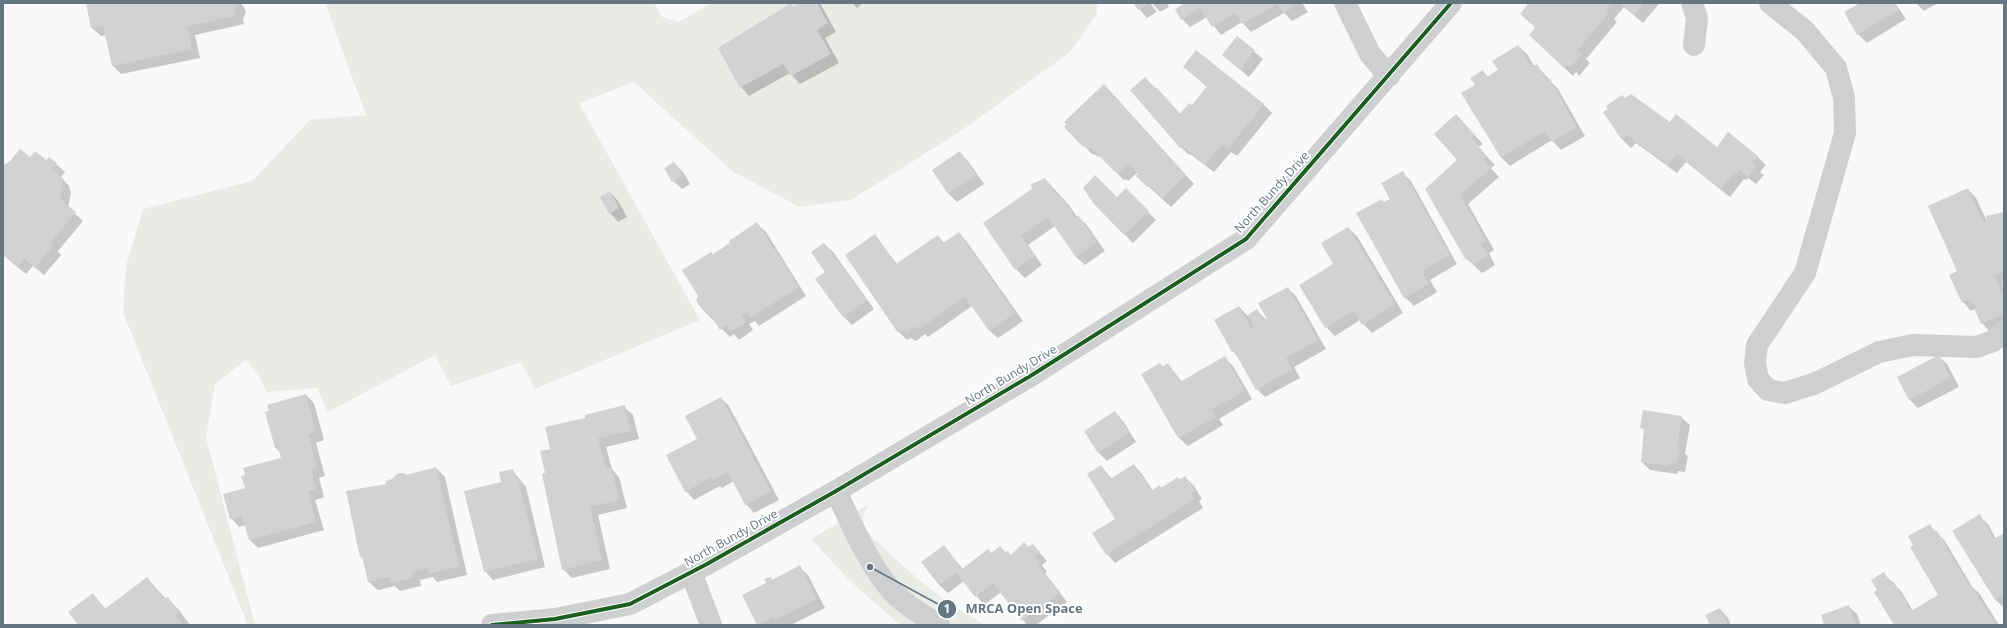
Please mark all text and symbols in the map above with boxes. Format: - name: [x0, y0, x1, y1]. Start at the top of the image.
- street label: North Bundy Drive: [1230, 147, 1313, 236]
- street label: North Bundy Drive: [962, 340, 1060, 409]
- street label: North Bundy Drive: [681, 505, 781, 570]
- callout: MRCA Open Space: [937, 596, 1091, 621]
- text: MRCA Open Space: [965, 599, 1083, 617]
- text: 1: [944, 600, 950, 617]

